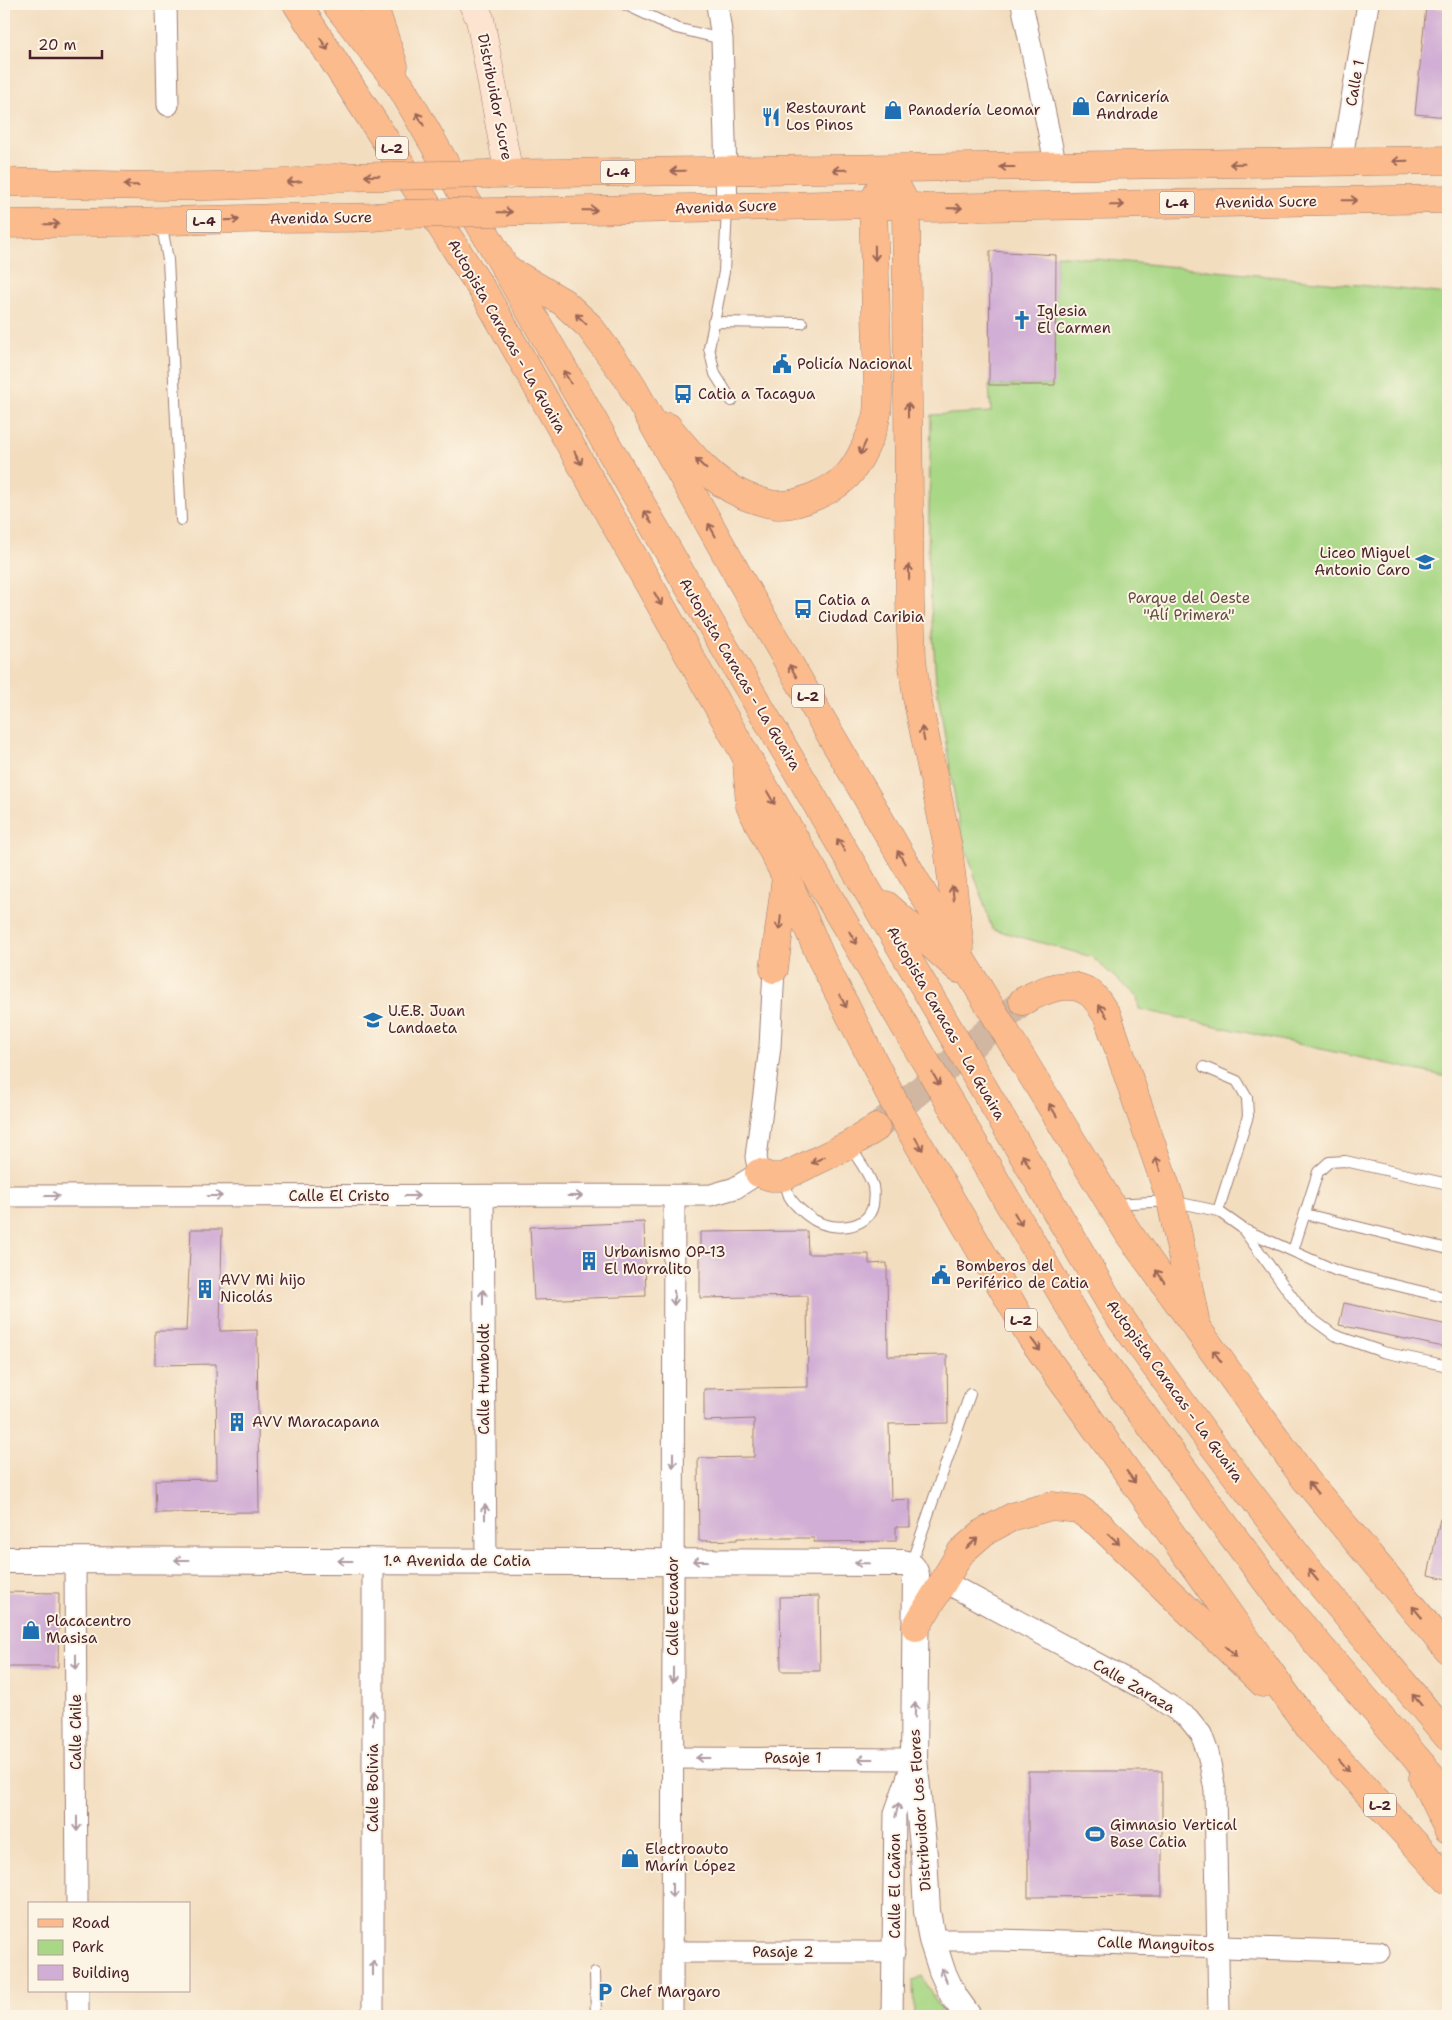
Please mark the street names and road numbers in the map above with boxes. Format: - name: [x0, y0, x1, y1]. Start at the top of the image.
- street label: Distribuidor Sucre: [473, 32, 517, 162]
- street label: Calle 1: [1341, 58, 1369, 108]
- road number: L-2: [376, 136, 408, 160]
- road number: L-4: [600, 160, 636, 183]
- street label: Avenida Sucre: [1215, 191, 1317, 213]
- road number: L-4: [1160, 192, 1194, 214]
- street label: Avenida Sucre: [674, 195, 778, 219]
- street label: Avenida Sucre: [270, 207, 372, 229]
- road number: L-4: [186, 210, 222, 232]
- street label: Autopista Caracas - La Guaira: [443, 235, 571, 437]
- street label: Autopista Caracas - La Guaira: [675, 574, 806, 774]
- road number: L-2: [792, 684, 824, 708]
- street label: Autopista Caracas - La Guaira: [882, 922, 1010, 1124]
- street label: Calle El Cristo: [288, 1186, 390, 1206]
- street label: Autopista Caracas - La Guaira: [1102, 1296, 1248, 1487]
- road number: L-2: [1005, 1308, 1037, 1332]
- street label: Calle Humboldt: [474, 1323, 494, 1435]
- street label: 1.ª Avenida de Catia: [383, 1551, 531, 1571]
- street label: Calle Ecuador: [663, 1556, 683, 1656]
- street label: Calle Zaraza: [1089, 1654, 1179, 1718]
- street label: Calle Chile: [66, 1694, 86, 1770]
- street label: Distribuidor Los Flores: [904, 1728, 936, 1892]
- street label: Calle Bolivia: [363, 1743, 383, 1832]
- street label: Pasaje 1: [764, 1748, 822, 1768]
- road number: L-2: [1364, 1794, 1396, 1816]
- street label: Calle El Cañon: [885, 1833, 905, 1939]
- street label: Calle Manguitos: [1097, 1932, 1215, 1956]
- street label: Pasaje 2: [752, 1942, 814, 1962]

